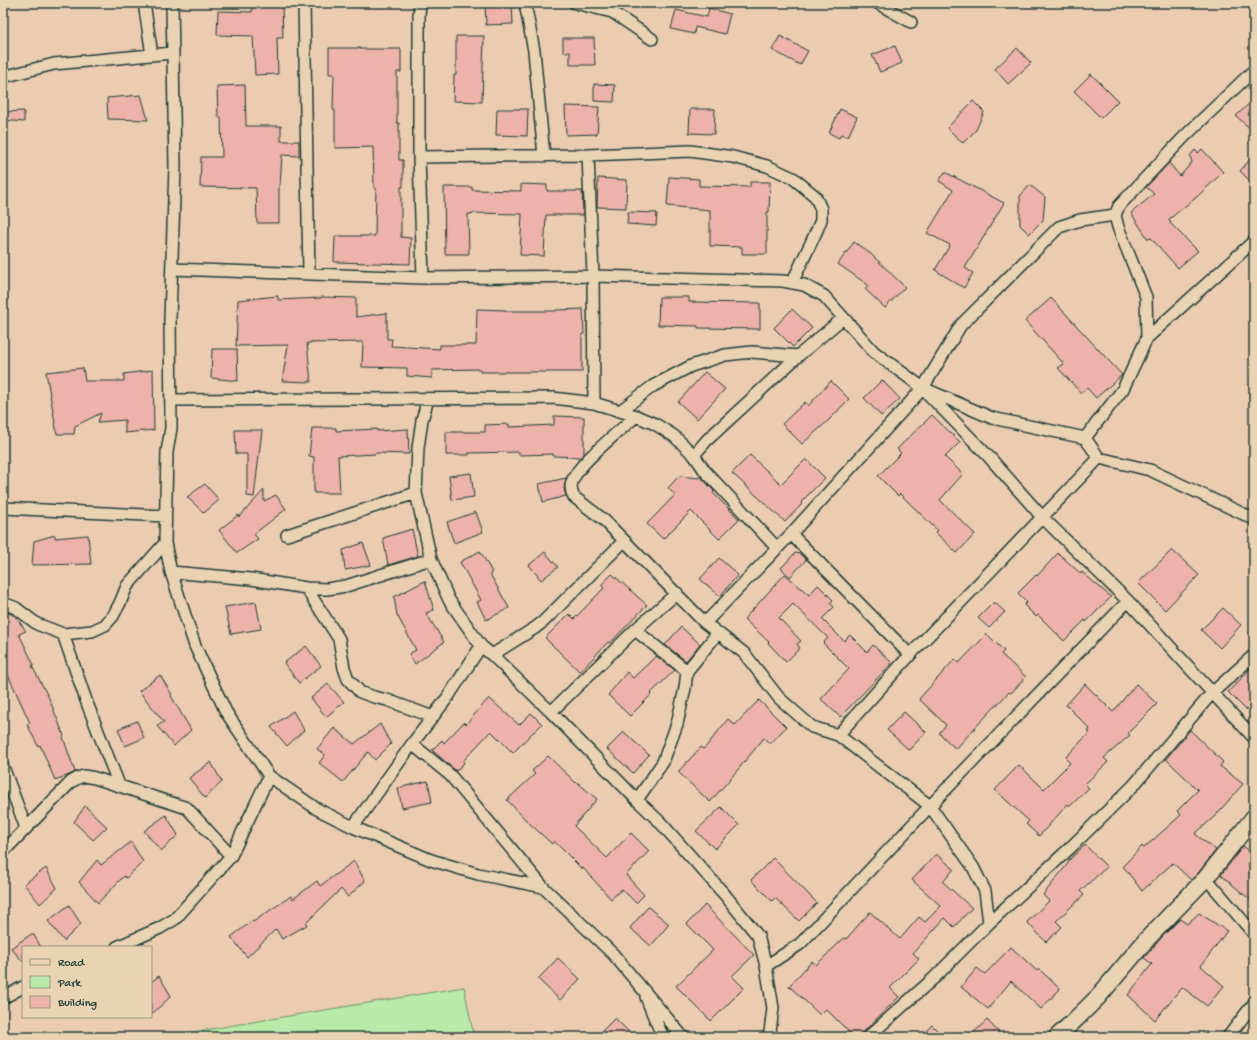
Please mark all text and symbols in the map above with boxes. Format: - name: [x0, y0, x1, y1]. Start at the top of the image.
- legend: [22, 946, 152, 1018]
- text: Road: [58, 957, 85, 971]
- text: Park: [57, 977, 83, 991]
- text: Building: [57, 997, 97, 1011]

